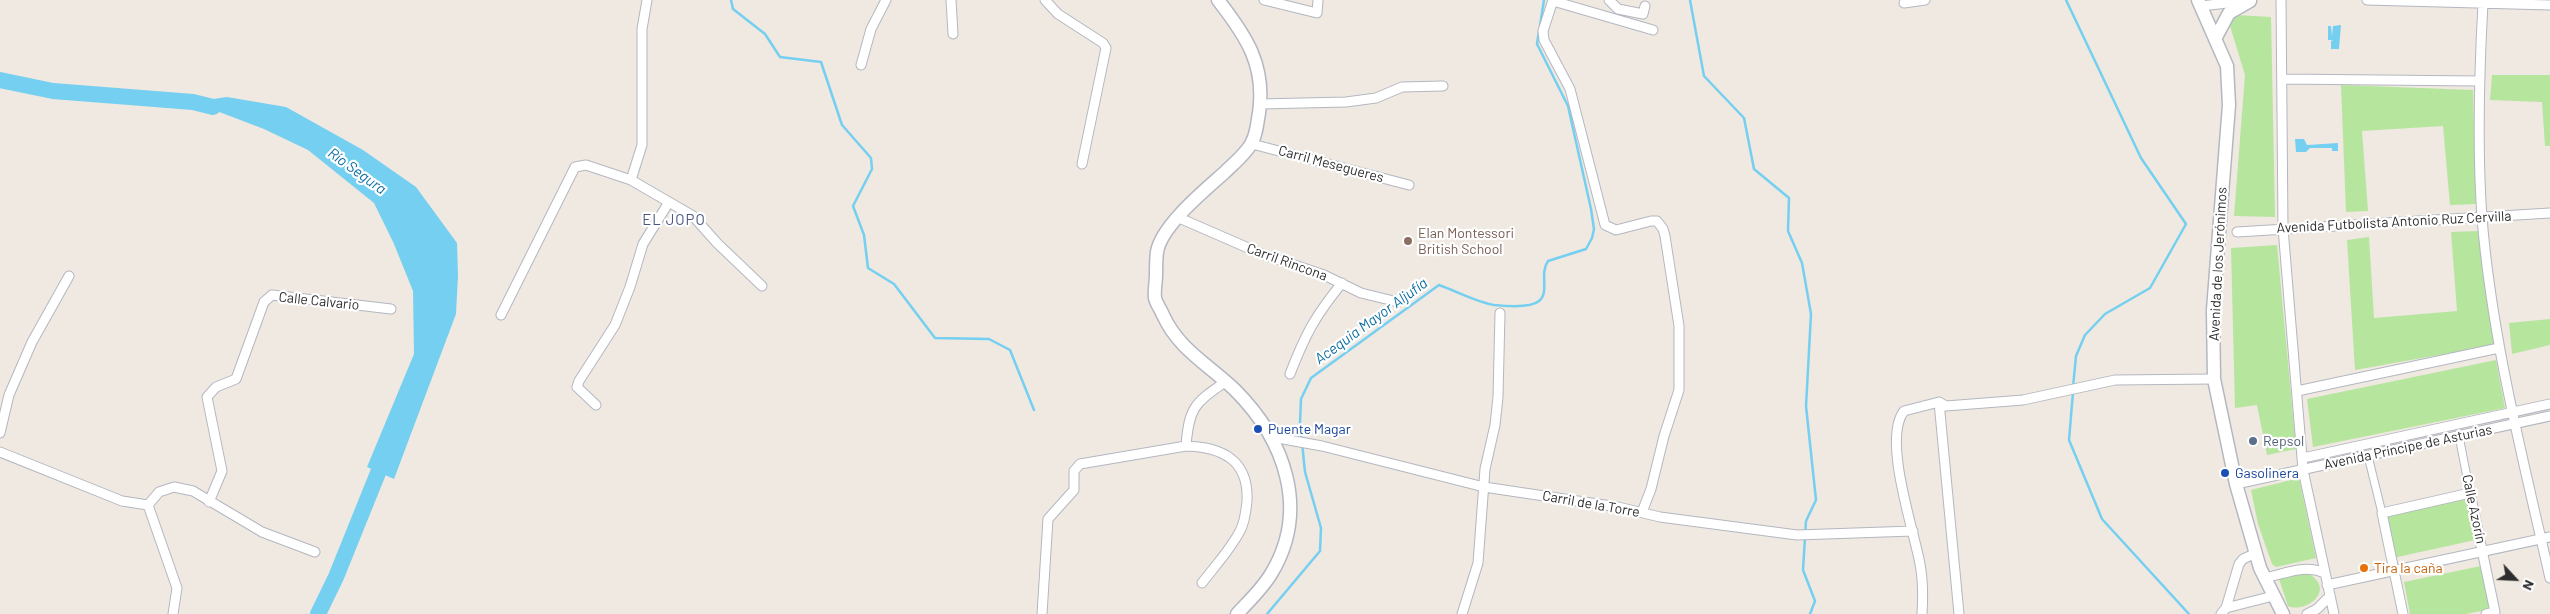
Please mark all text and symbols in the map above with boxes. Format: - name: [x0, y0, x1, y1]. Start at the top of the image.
- street label: Carril Mesegueres: [1276, 142, 1386, 186]
- water label: Río Segura: [324, 144, 390, 198]
- street label: Avenida de los Jerónimos: [2206, 187, 2230, 341]
- street label: Avenida Futbolista Antonio Ruz Cervilla: [2276, 207, 2512, 237]
- district label: EL JOPO: [641, 211, 707, 229]
- place label: Elan Montessori British School: [1418, 225, 1514, 258]
- marker: Elan Montessori British School: [1402, 235, 1414, 247]
- street label: Carril Rincona: [1244, 240, 1330, 284]
- water label: Acequia Mayor Aljufía: [1311, 274, 1431, 368]
- street label: Calle Calvario: [278, 288, 360, 314]
- place label: Puente Magar: [1268, 421, 1351, 437]
- street label: Avenida Príncipe de Asturias: [2322, 421, 2494, 473]
- marker: Puente Magar: [1252, 423, 1264, 435]
- place label: Repsol: [2263, 433, 2304, 449]
- marker: Repsol: [2247, 435, 2259, 447]
- place label: Gasolinera: [2235, 465, 2299, 481]
- marker: Gasolinera: [2219, 467, 2231, 479]
- street label: Calle Azorín: [2458, 473, 2490, 545]
- street label: Carril de la Torre: [1541, 487, 1641, 521]
- north arrow: [2490, 554, 2540, 604]
- place label: Tira la caña: [2374, 560, 2443, 576]
- marker: Tira la caña: [2358, 562, 2370, 574]
- text: N: [2519, 578, 2539, 593]

